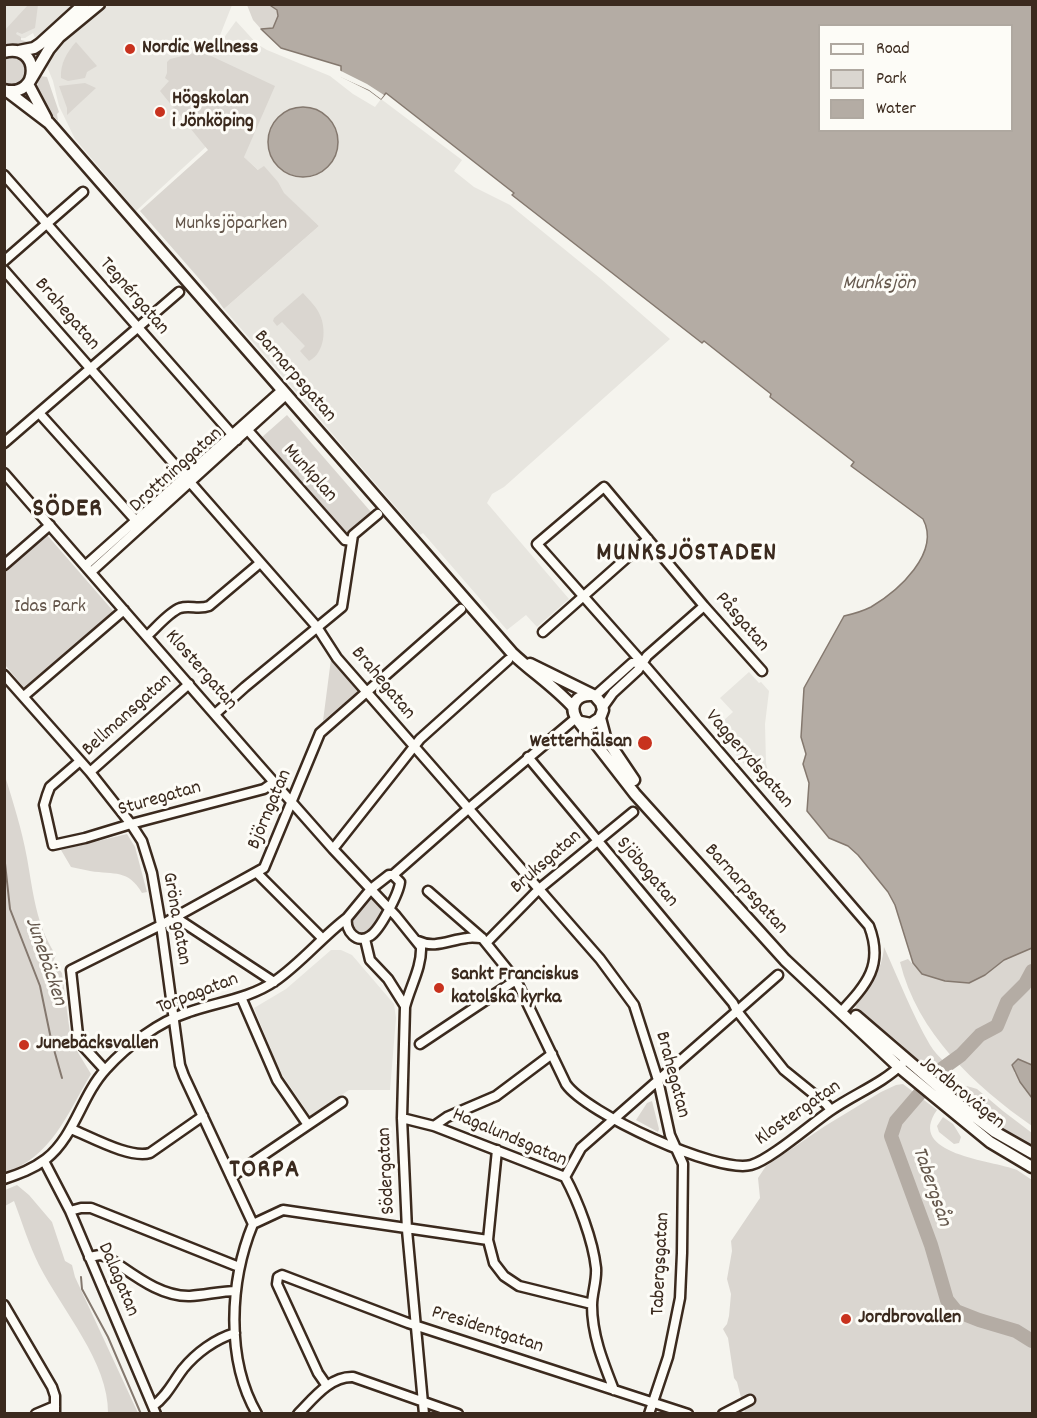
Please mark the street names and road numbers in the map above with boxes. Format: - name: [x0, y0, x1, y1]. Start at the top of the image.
- street label: Tegnérgatan: [93, 253, 173, 341]
- street label: Brahegatan: [28, 274, 104, 356]
- street label: Barnarpsgatan: [248, 326, 340, 428]
- street label: Drottninggatan: [126, 423, 228, 519]
- street label: Munkplan: [277, 440, 341, 508]
- street label: Påsgatan: [708, 588, 774, 658]
- street label: Klostergatan: [158, 626, 242, 716]
- street label: Brahegatan: [344, 642, 420, 726]
- street label: Bellmansgatan: [78, 669, 178, 763]
- street label: Vaggerydsgatan: [699, 706, 797, 814]
- street label: Björngatan: [243, 766, 299, 854]
- street label: Sturegatan: [116, 777, 204, 823]
- street label: Bruksgatan: [507, 826, 587, 900]
- street label: Sjöbogatan: [610, 833, 682, 913]
- street label: Barnarpsgatan: [698, 840, 792, 940]
- street label: Gröna gatan: [155, 871, 195, 967]
- street label: Torpagatan: [154, 969, 242, 1021]
- street label: Brahegatan: [648, 1029, 694, 1121]
- street label: Jordbrovägen: [913, 1052, 1009, 1136]
- street label: Klostergatan: [752, 1076, 846, 1152]
- street label: Hagalundsgatan: [448, 1104, 570, 1174]
- street label: Södergatan: [374, 1127, 402, 1215]
- street label: Tabergsgatan: [647, 1212, 677, 1316]
- street label: Dalagatan: [91, 1239, 143, 1321]
- street label: Presidentgatan: [428, 1302, 546, 1360]

